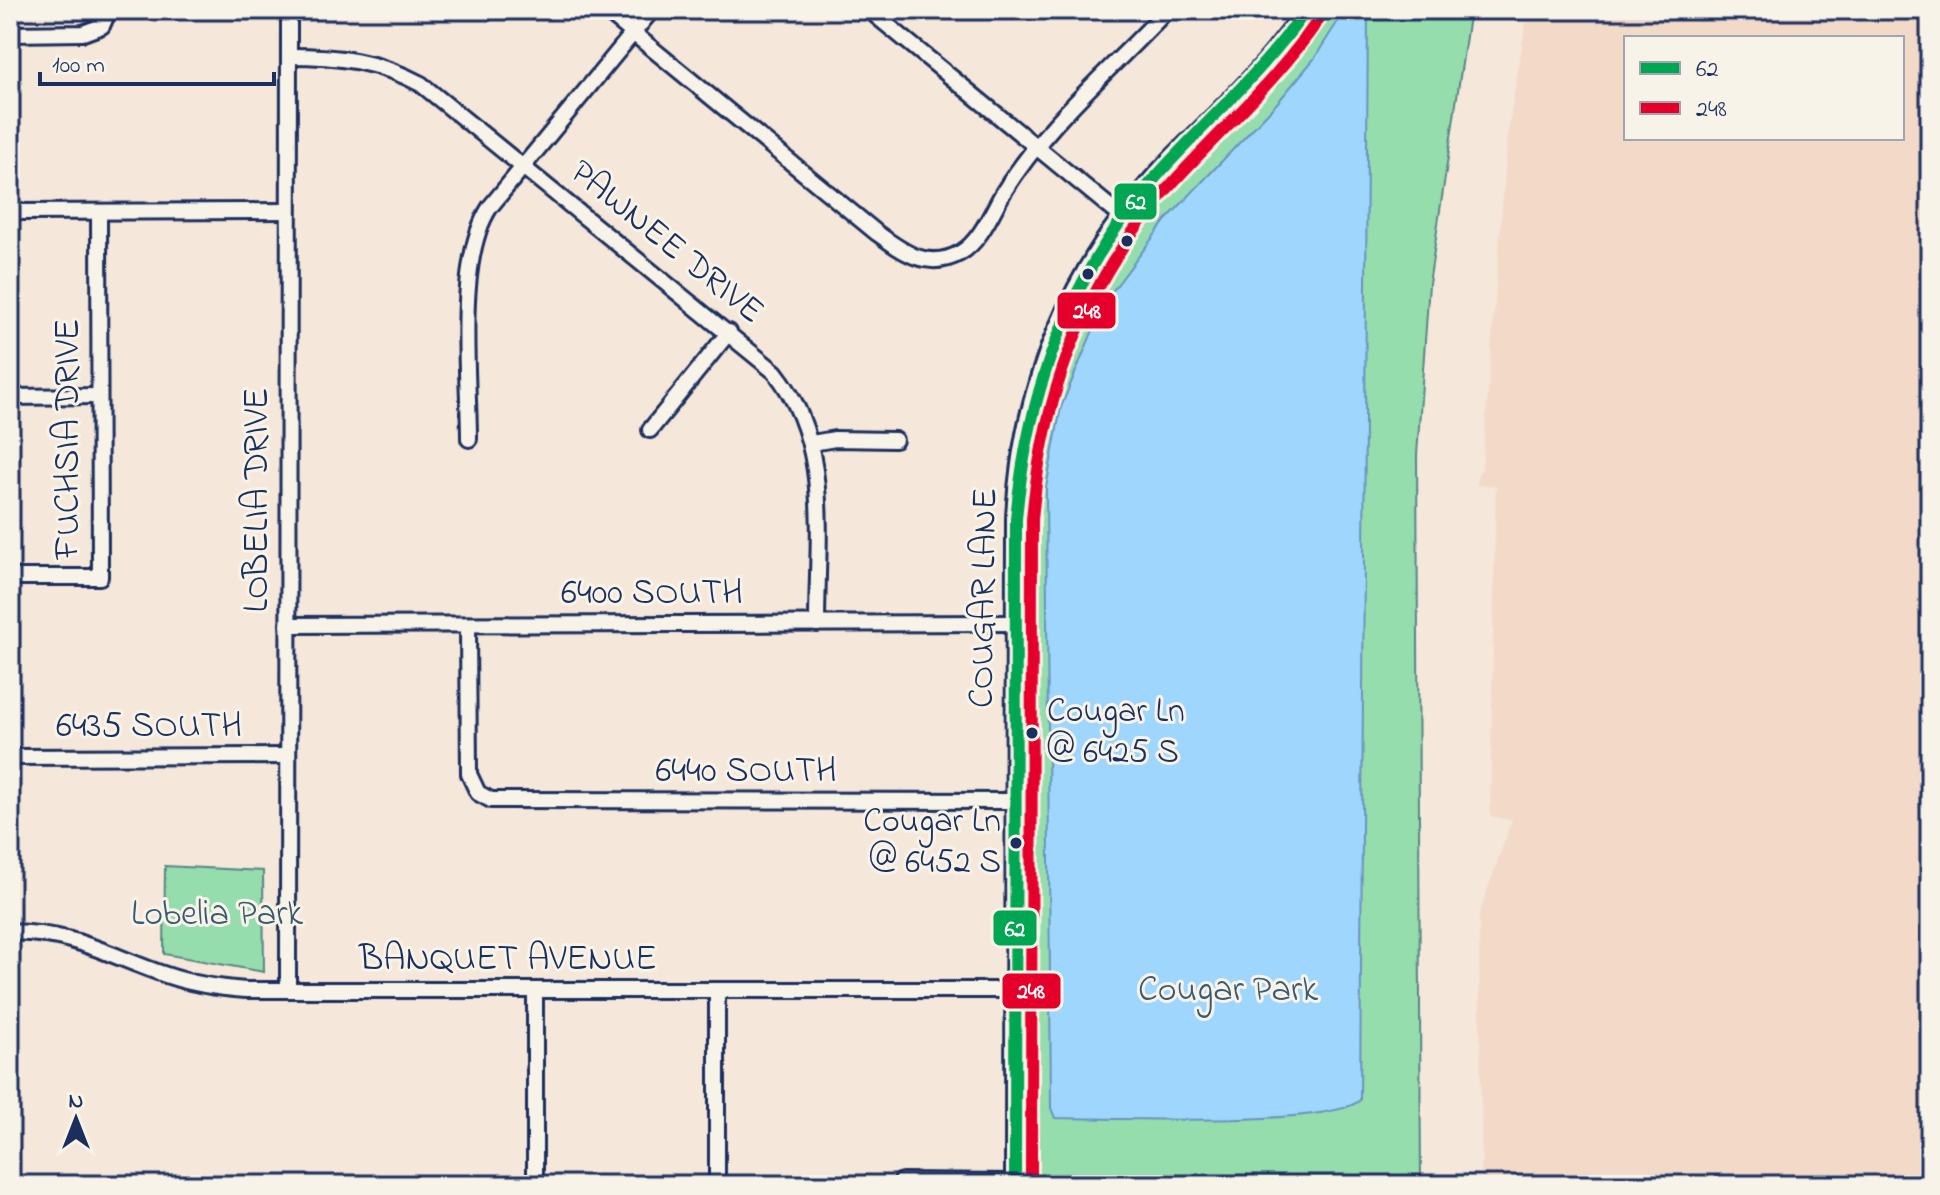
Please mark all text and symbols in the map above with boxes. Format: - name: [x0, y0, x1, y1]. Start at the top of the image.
- scale bar: [40, 36, 274, 86]
- legend: [1624, 36, 1904, 140]
- text: 100 m: [52, 49, 105, 84]
- text: 62: [1696, 53, 1719, 88]
- text: 248: [1696, 93, 1727, 128]
- street label: PAWNEE DRIVE: [557, 148, 775, 338]
- line badge: 62: [1113, 182, 1158, 221]
- text: 62: [1126, 188, 1146, 220]
- unlabelled marker: [1119, 233, 1135, 249]
- unlabelled marker: [1080, 266, 1096, 282]
- line badge: 248: [1056, 291, 1117, 330]
- text: 248: [1072, 297, 1102, 329]
- street label: FUCHSIA DRIVE: [43, 319, 96, 560]
- street label: LOBELIA DRIVE: [232, 388, 285, 612]
- street label: COUGAR LANE: [957, 487, 1013, 709]
- street label: 6400 SOUTH: [561, 568, 743, 621]
- place label: Cougar Ln @ 6425 S: [1047, 688, 1185, 779]
- street label: 6435 SOUTH: [56, 701, 242, 754]
- marker: Cougar Ln @ 6425 S: [1024, 725, 1040, 741]
- street label: 6440 SOUTH: [655, 746, 837, 799]
- place label: Cougar Ln @ 6452 S: [863, 798, 1001, 889]
- marker: Cougar Ln @ 6452 S: [1008, 835, 1024, 851]
- park label: Lobelia Park: [131, 889, 303, 942]
- line badge: 62: [992, 909, 1038, 947]
- text: 62: [1005, 915, 1025, 947]
- street label: BANQUET AVENUE: [358, 934, 657, 987]
- park label: Cougar Park: [1138, 965, 1318, 1018]
- line badge: 248: [1001, 972, 1062, 1010]
- text: 248: [1016, 977, 1046, 1009]
- north arrow: [36, 1079, 116, 1159]
- text: N: [69, 1086, 83, 1118]

